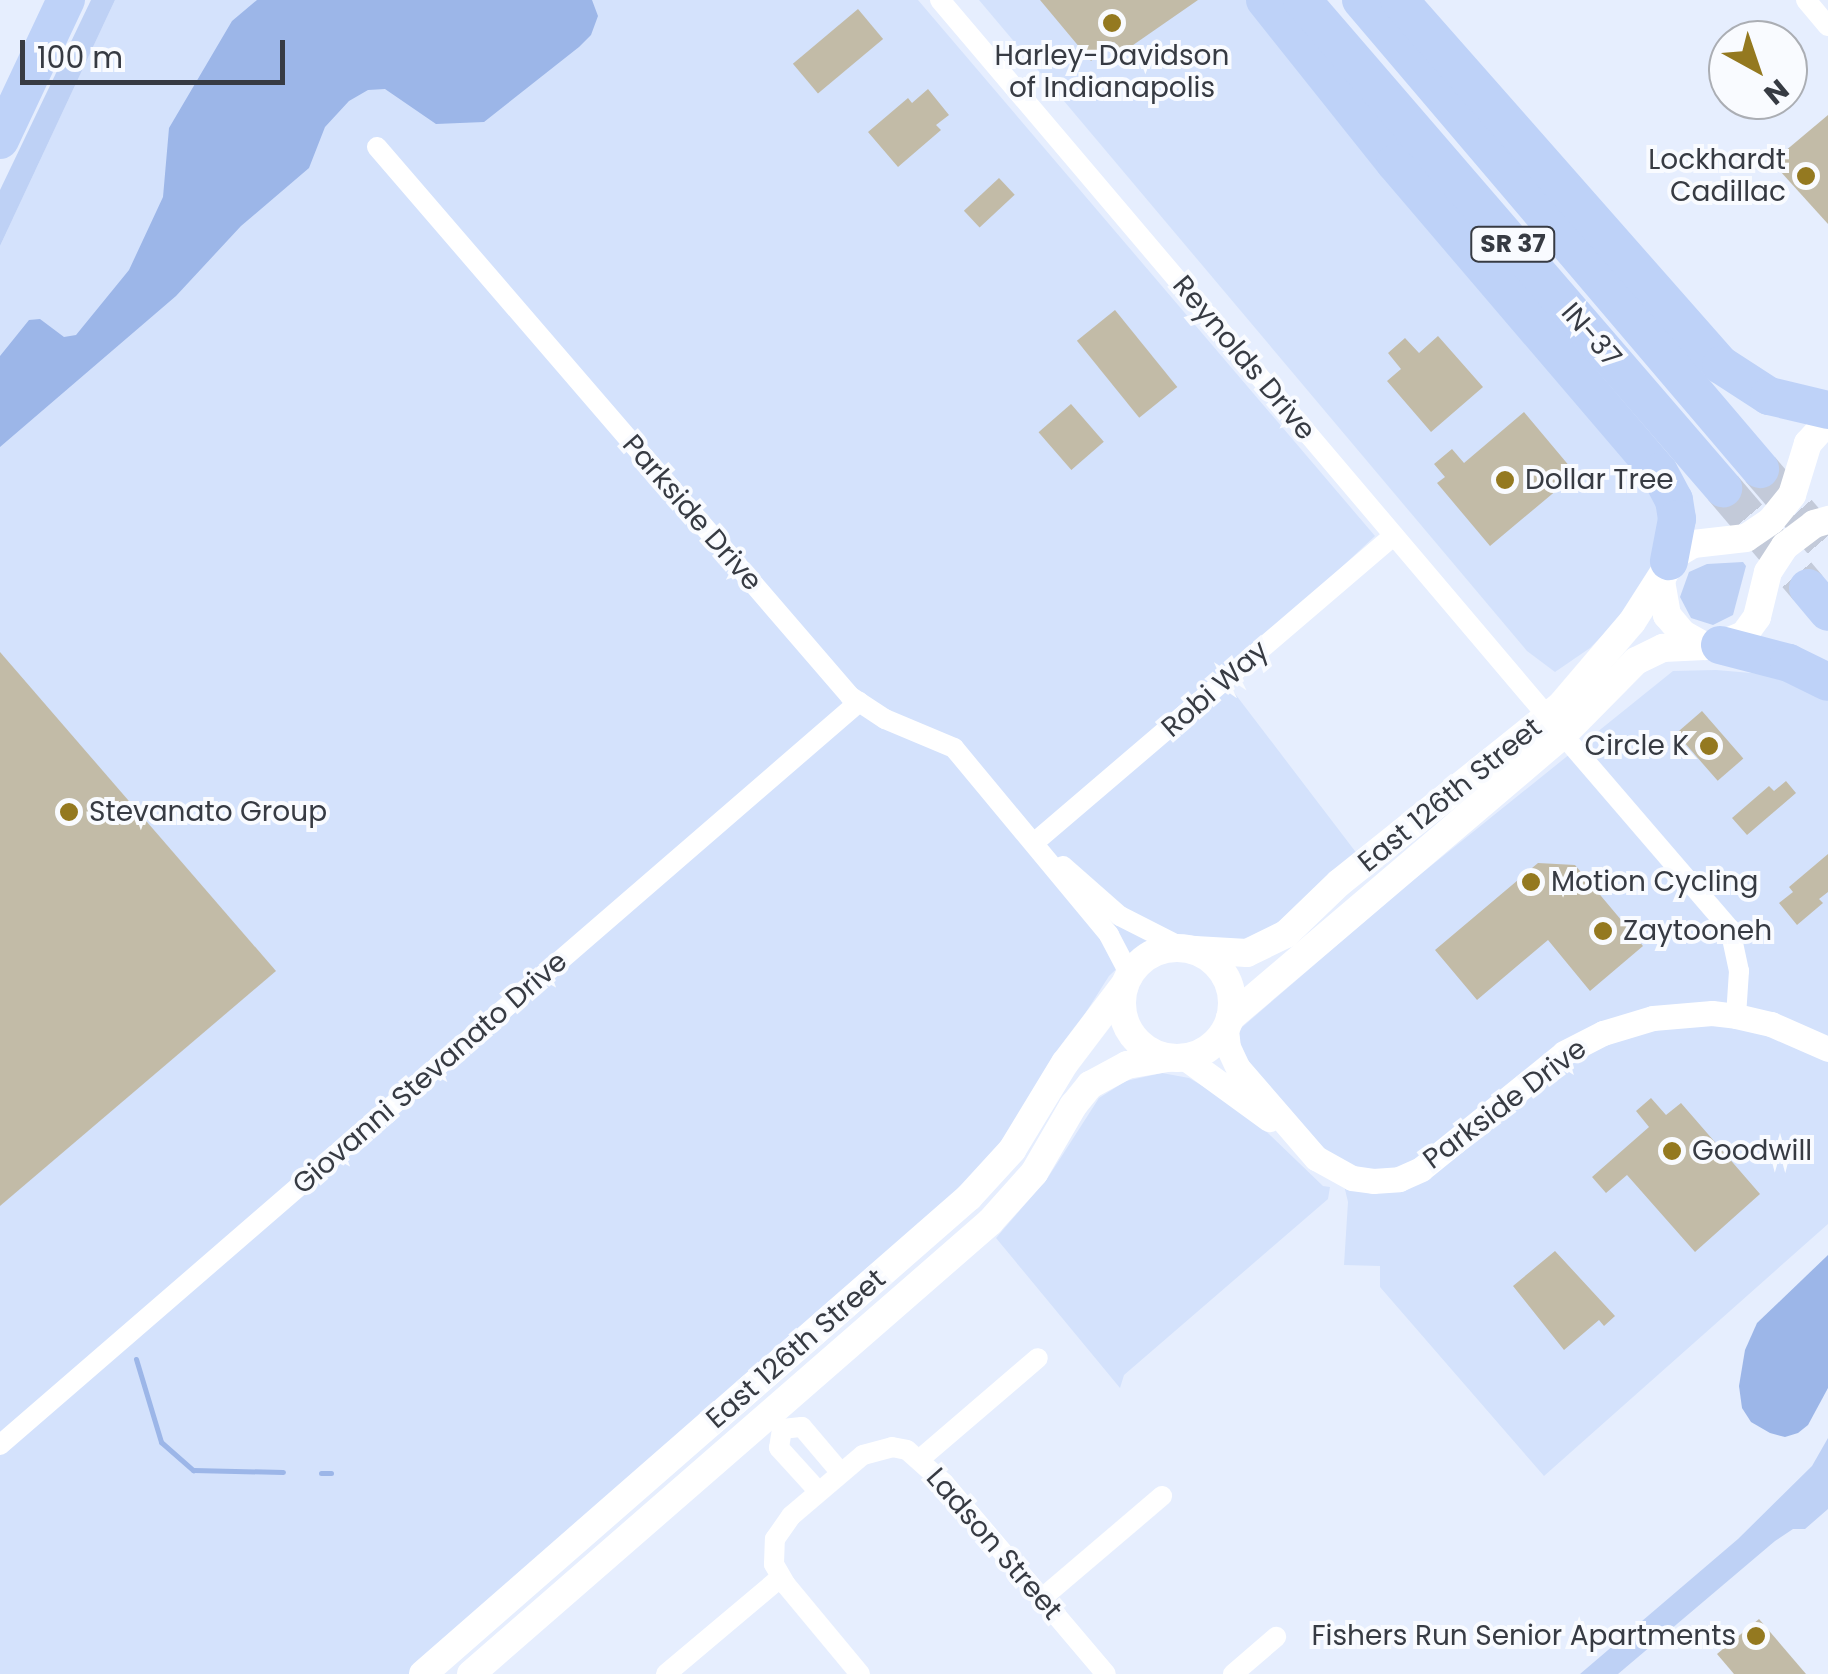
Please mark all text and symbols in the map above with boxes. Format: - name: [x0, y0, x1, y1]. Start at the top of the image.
- marker: Harley-Davidson of Indianapolis: [1101, 12, 1123, 34]
- scale bar: [25, 20, 290, 82]
- north arrow: [1708, 20, 1808, 120]
- text: 100 m: [37, 36, 123, 79]
- place label: Harley-Davidson of Indianapolis: [995, 39, 1229, 105]
- text: N: [1756, 70, 1797, 114]
- place label: Lockhardt Cadillac: [1648, 143, 1786, 209]
- marker: Lockhardt Cadillac: [1795, 165, 1817, 187]
- road number: SR 37: [1468, 224, 1558, 264]
- street label: Reynolds Drive: [1166, 269, 1322, 447]
- street label: IN-37: [1554, 296, 1628, 374]
- street label: Parkside Drive: [615, 428, 769, 598]
- place label: Dollar Tree: [1525, 463, 1674, 497]
- marker: Dollar Tree: [1494, 469, 1516, 491]
- street label: Robi Way: [1155, 634, 1275, 744]
- street label: East 126th Street: [1352, 711, 1548, 879]
- place label: Circle K: [1585, 729, 1689, 763]
- marker: Circle K: [1698, 735, 1720, 757]
- place label: Stevanato Group: [89, 795, 327, 829]
- marker: Stevanato Group: [58, 801, 80, 823]
- place label: Motion Cycling: [1551, 865, 1758, 899]
- marker: Motion Cycling: [1520, 871, 1542, 893]
- place label: Zaytooneh: [1623, 914, 1772, 948]
- marker: Zaytooneh: [1592, 920, 1614, 942]
- street label: Giovanni Stevanato Drive: [286, 945, 574, 1201]
- street label: Parkside Drive: [1417, 1032, 1593, 1176]
- place label: Goodwill: [1692, 1134, 1812, 1168]
- marker: Goodwill: [1661, 1140, 1683, 1162]
- street label: East 126th Street: [700, 1262, 892, 1436]
- street label: Ladson Street: [919, 1461, 1069, 1627]
- place label: Fishers Run Senior Apartments: [1311, 1619, 1736, 1653]
- marker: Fishers Run Senior Apartments: [1745, 1625, 1767, 1647]

